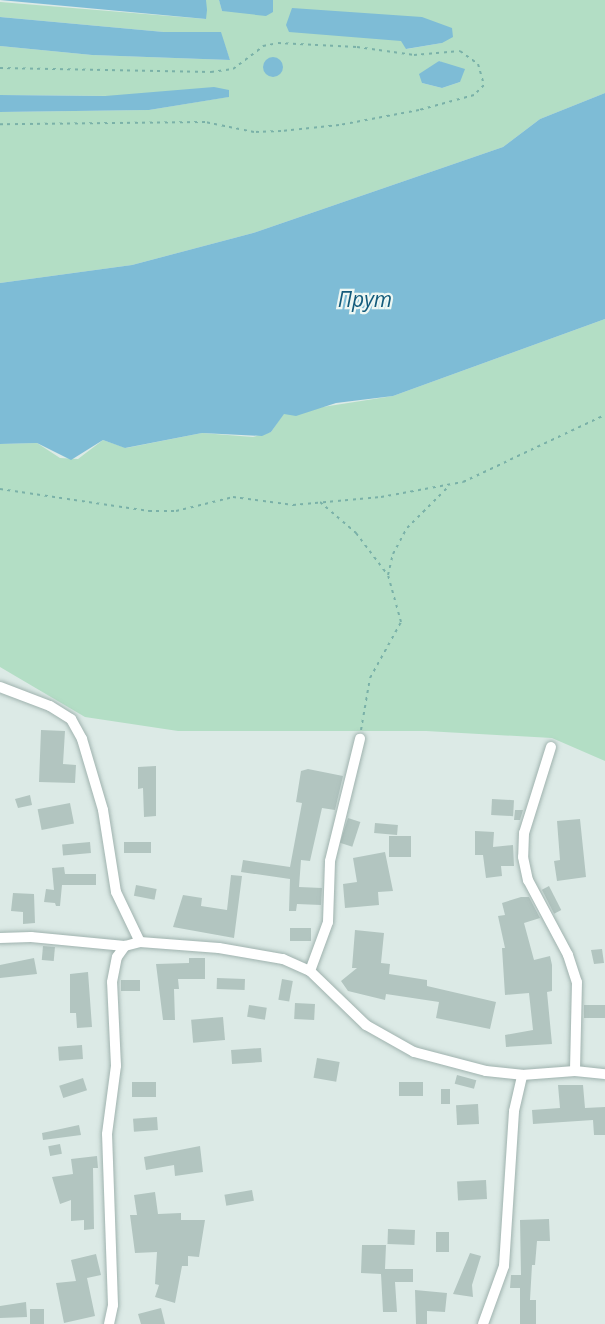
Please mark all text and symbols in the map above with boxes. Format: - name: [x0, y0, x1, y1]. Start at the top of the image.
- water label: Прут: [338, 286, 392, 312]

